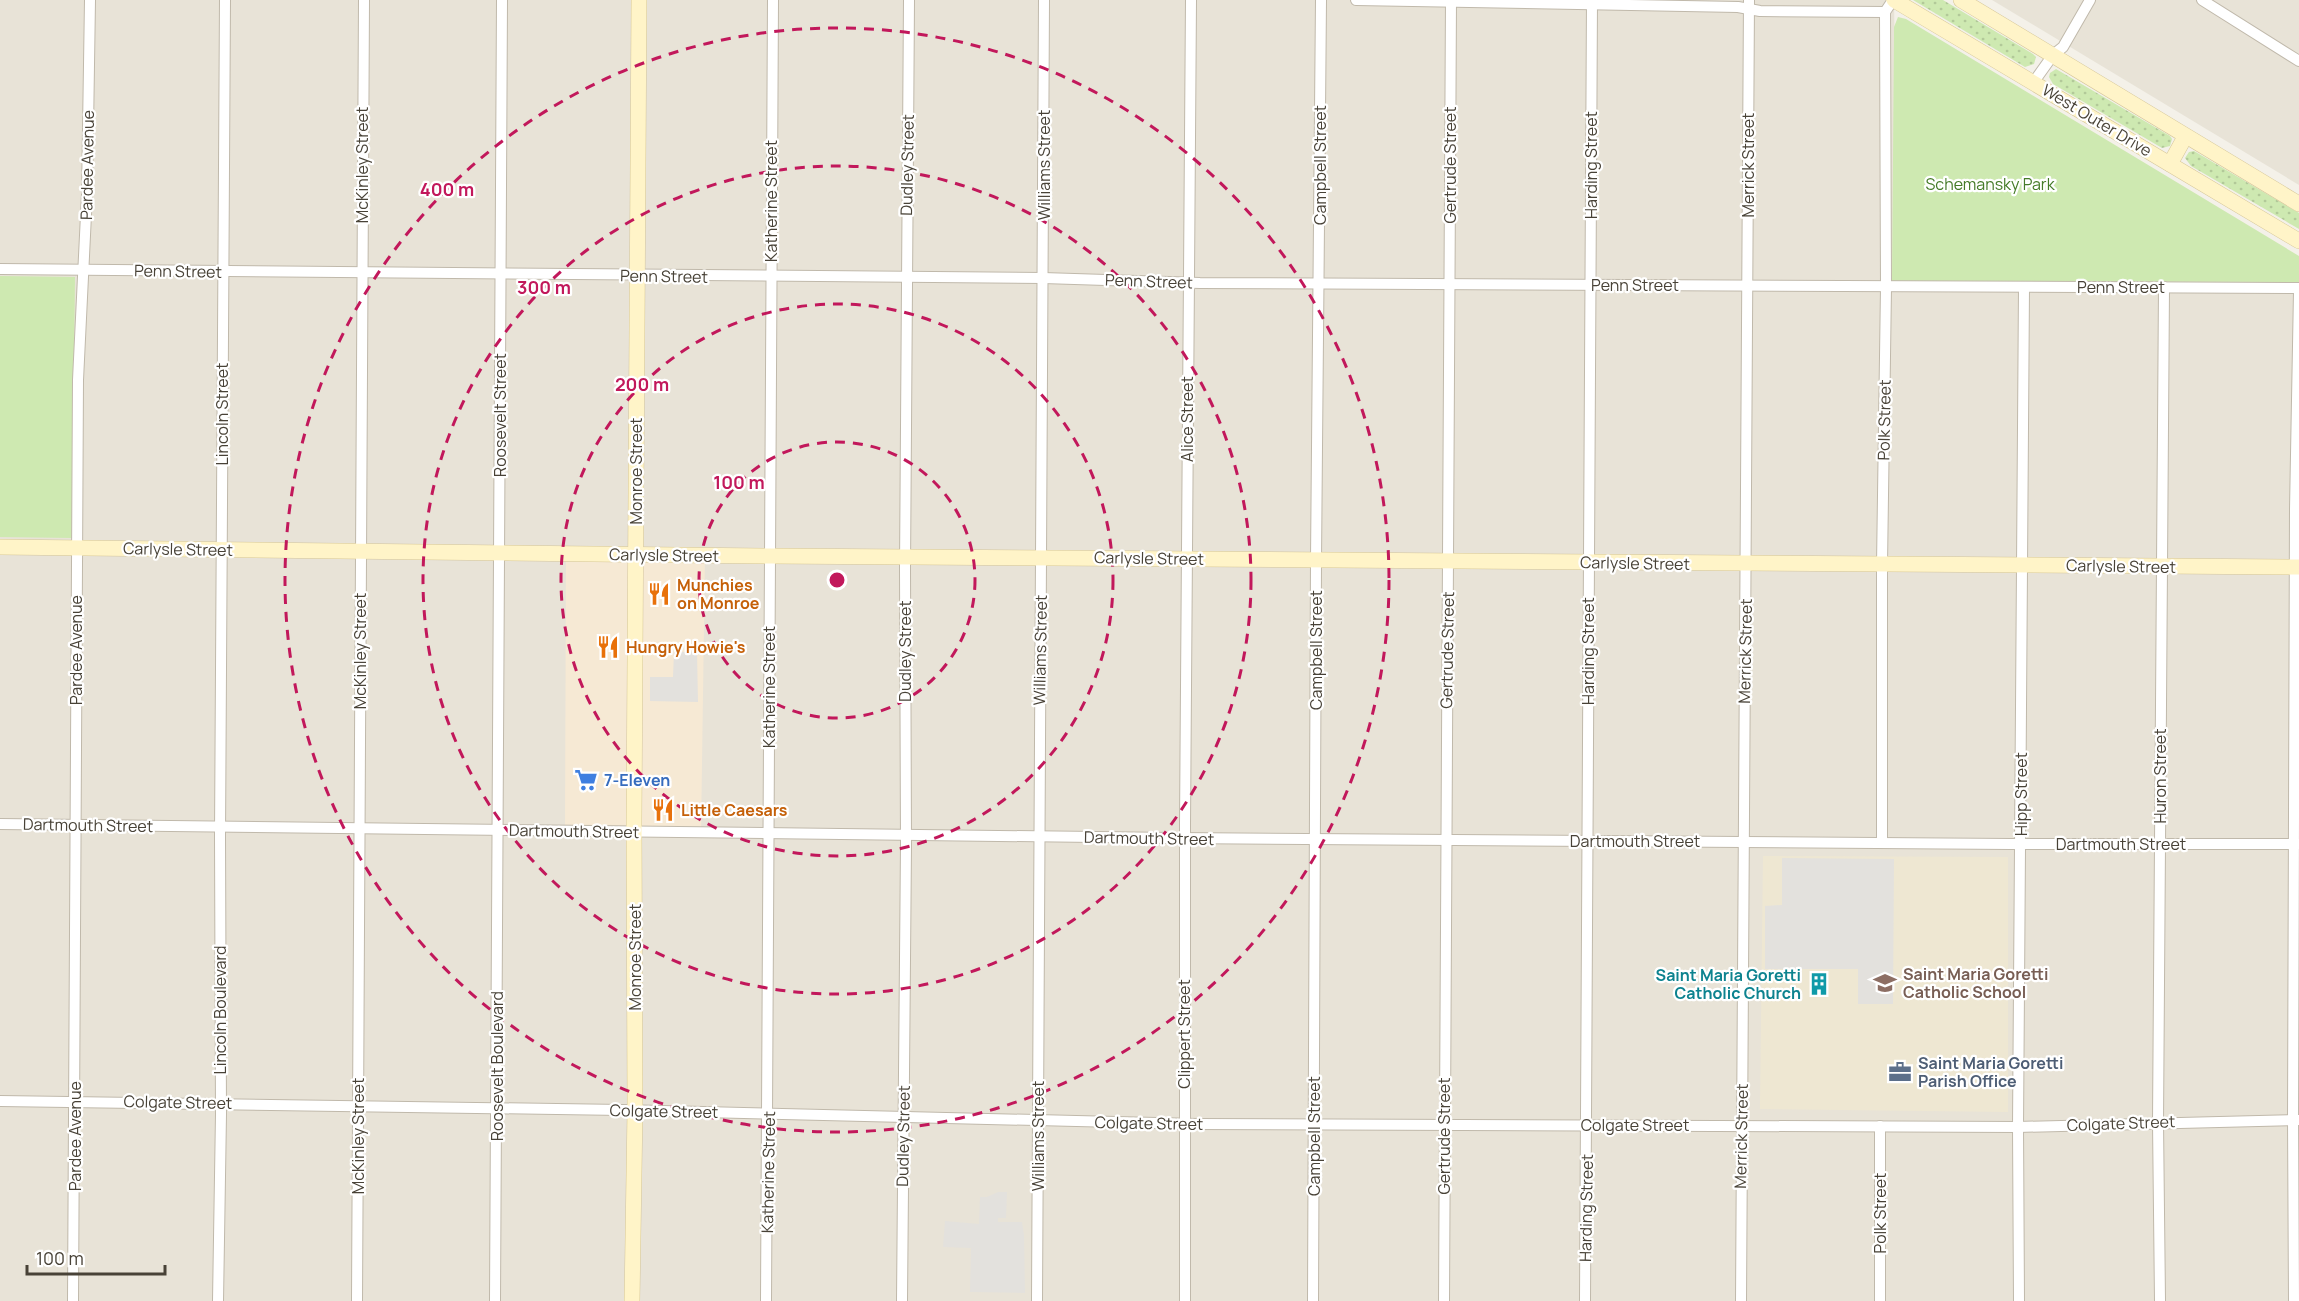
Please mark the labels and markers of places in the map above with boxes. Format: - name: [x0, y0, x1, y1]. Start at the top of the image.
- centre of rings: [827, 570, 847, 590]
- place label: Munchies on Monroe: [677, 574, 760, 614]
- restaurant icon: Munchies on Monroe: [646, 581, 672, 607]
- restaurant icon: Hungry Howie's: [595, 634, 621, 660]
- place label: Hungry Howie's: [626, 636, 746, 658]
- supermarket icon: 7-Eleven: [573, 767, 599, 793]
- place label: 7-Eleven: [604, 769, 670, 791]
- restaurant icon: Little Caesars: [650, 797, 676, 823]
- place label: Little Caesars: [681, 799, 788, 821]
- place label: Saint Maria Goretti Catholic School: [1903, 963, 2048, 1003]
- place label: Saint Maria Goretti Catholic Church: [1656, 964, 1801, 1004]
- school or university icon: Saint Maria Goretti Catholic School: [1872, 970, 1898, 996]
- building icon: Saint Maria Goretti Catholic Church: [1806, 971, 1832, 997]
- place label: Saint Maria Goretti Parish Office: [1918, 1052, 2063, 1092]
- office icon: Saint Maria Goretti Parish Office: [1887, 1059, 1913, 1085]

